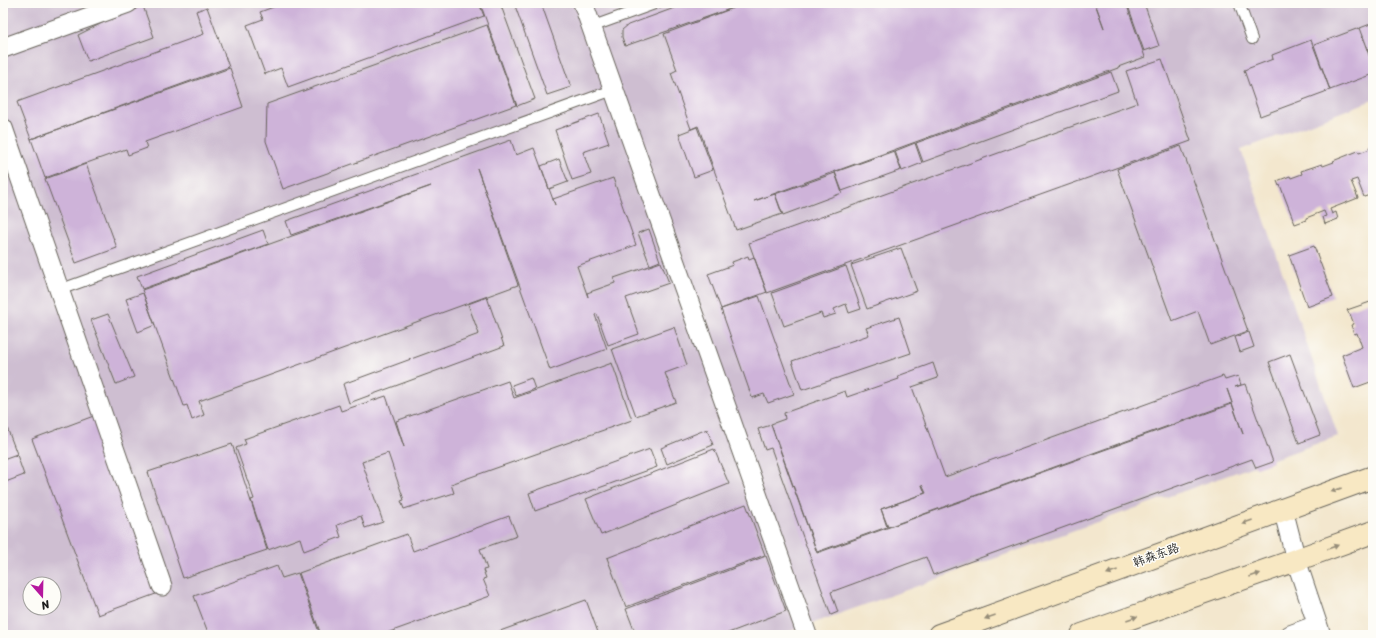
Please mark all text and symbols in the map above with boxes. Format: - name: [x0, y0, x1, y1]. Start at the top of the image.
- one-way arrow: [1330, 487, 1342, 493]
- one-way arrow: [1240, 519, 1252, 525]
- street label: 韩森东路: [1130, 536, 1182, 574]
- one-way arrow: [1327, 543, 1339, 549]
- one-way arrow: [1105, 569, 1117, 575]
- one-way arrow: [1249, 571, 1261, 577]
- north arrow: [22, 576, 62, 616]
- text: N: [38, 594, 53, 615]
- one-way arrow: [983, 614, 995, 620]
- one-way arrow: [1126, 614, 1138, 620]

